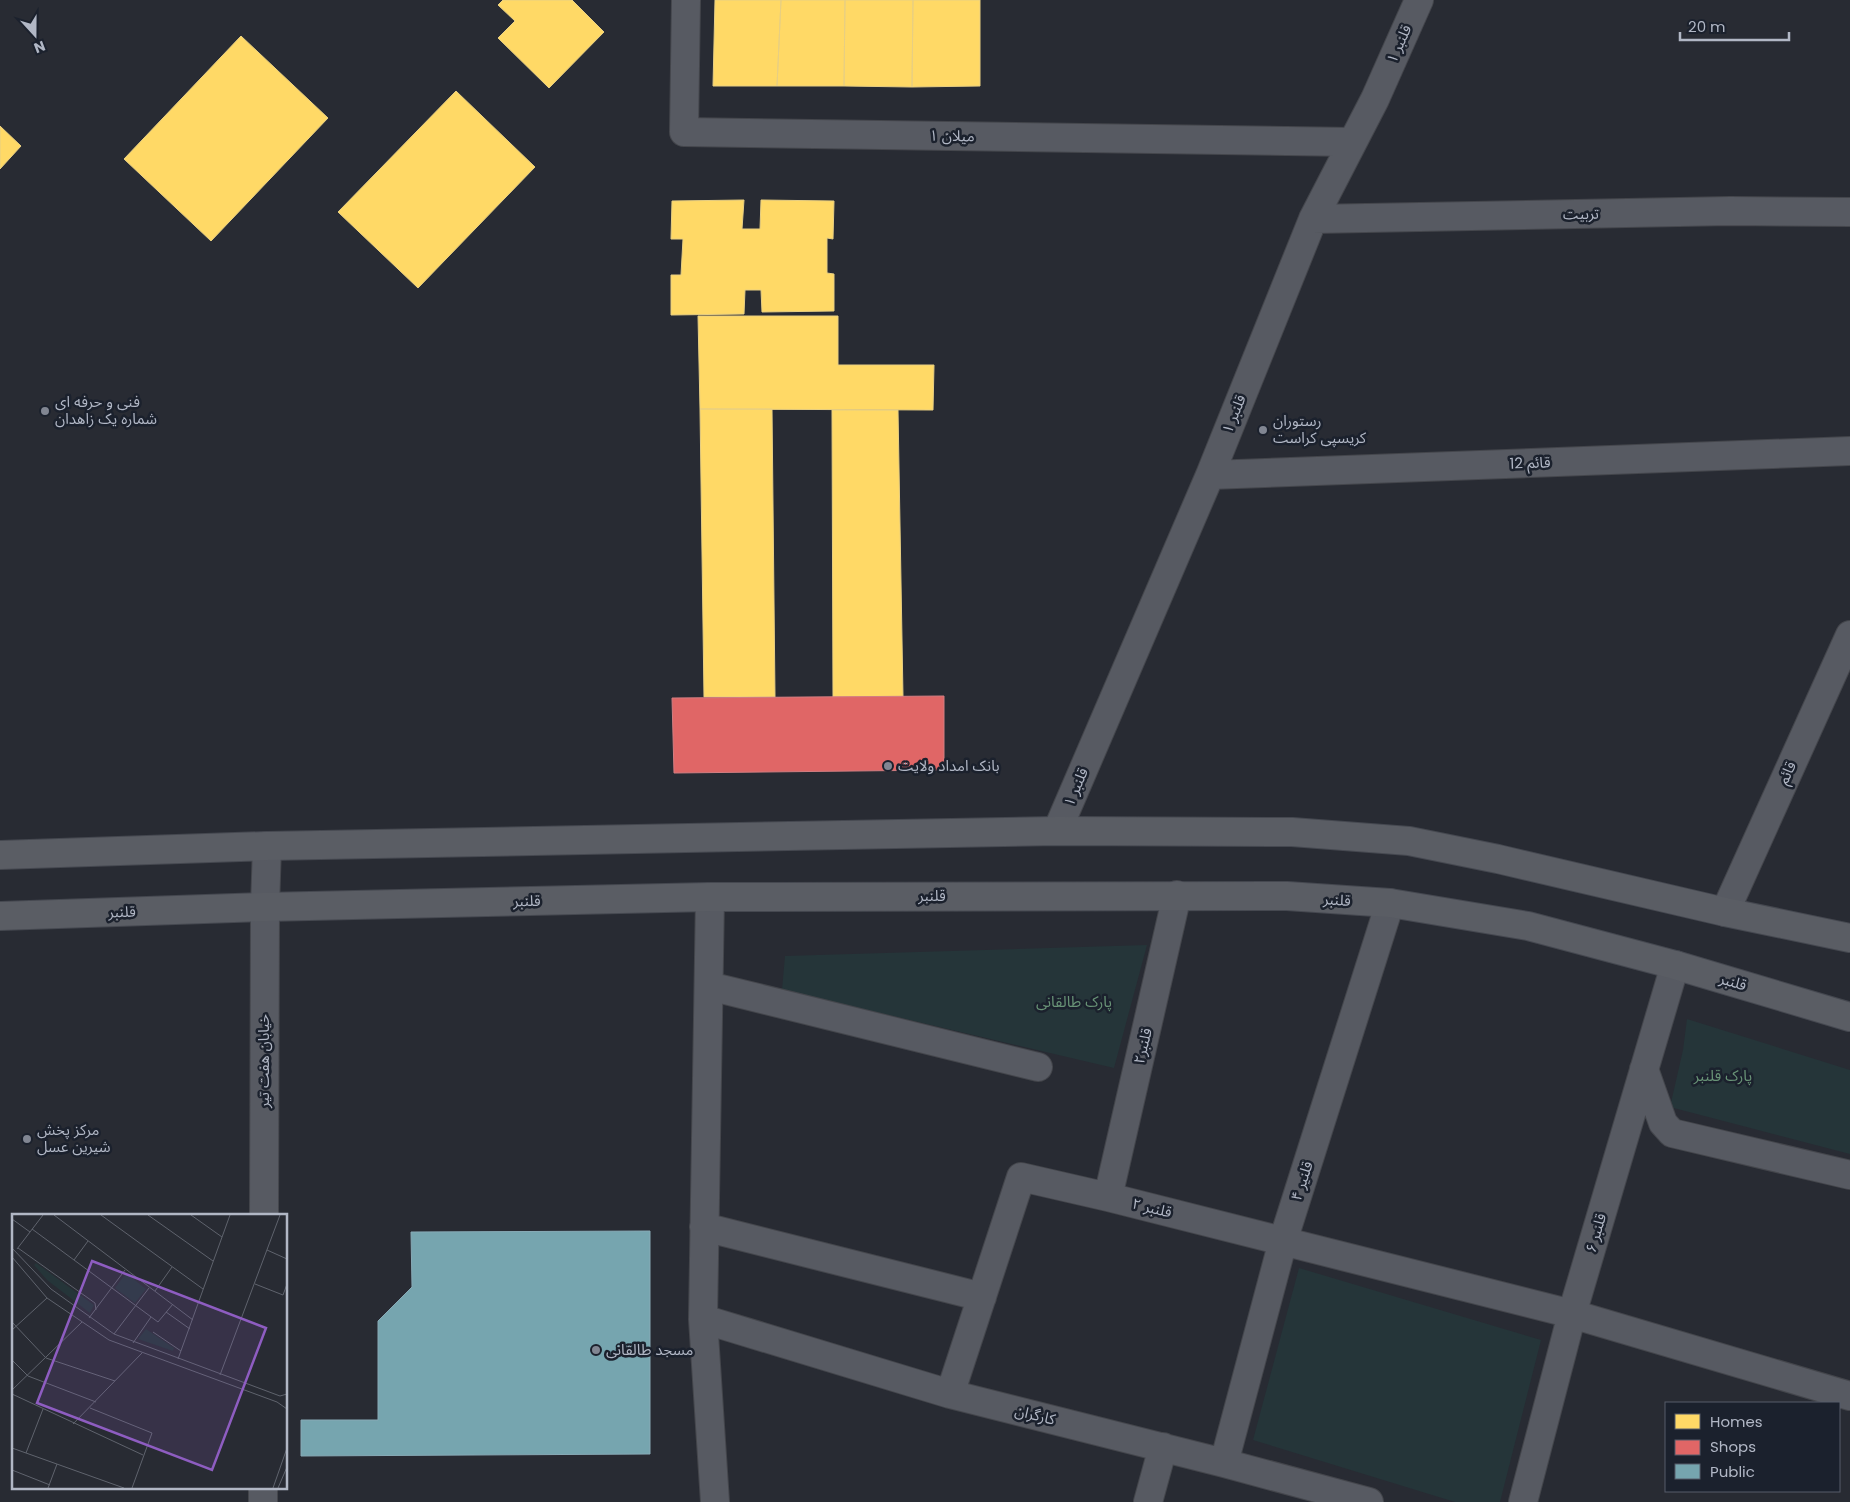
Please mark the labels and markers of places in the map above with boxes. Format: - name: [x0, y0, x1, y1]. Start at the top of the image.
- place label: فنی و حرفه ای شماره یک زاهدان: [55, 391, 157, 429]
- marker: فنی و حرفه ای شماره یک زاهدان: [39, 405, 51, 417]
- place label: رستوران کریسپی کراست: [1273, 410, 1367, 448]
- marker: رستوران کریسپی کراست: [1257, 424, 1269, 436]
- place label: بانک امداد ولایت: [898, 755, 1000, 776]
- marker: بانک امداد ولایت: [882, 760, 894, 772]
- place label: مرکز پخش شیرین عسل: [37, 1119, 111, 1157]
- marker: مرکز پخش شیرین عسل: [21, 1133, 33, 1145]
- place label: مسجد طالقانی: [606, 1339, 693, 1360]
- marker: مسجد طالقانی: [590, 1344, 602, 1356]

